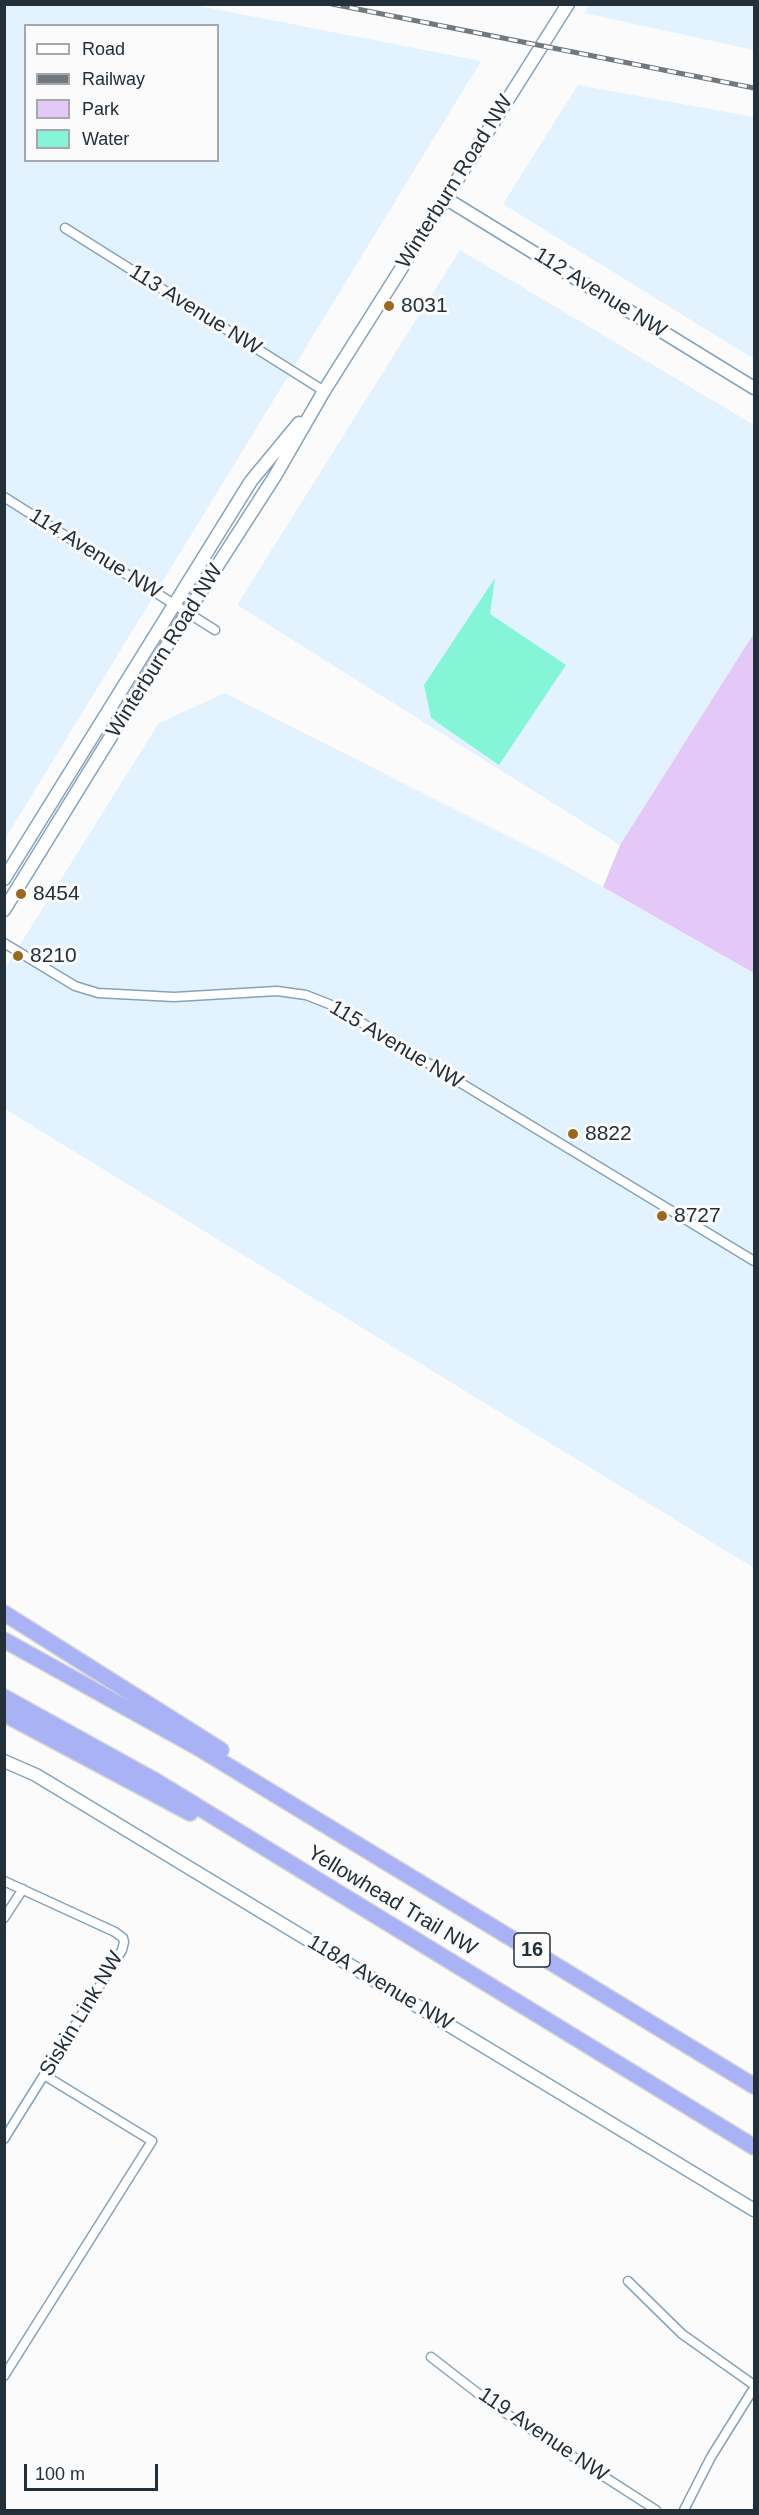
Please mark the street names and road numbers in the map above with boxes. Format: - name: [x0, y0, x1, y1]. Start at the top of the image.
- street label: Winterburn Road NW: [391, 91, 519, 273]
- street label: 112 Avenue NW: [529, 242, 671, 344]
- street label: 113 Avenue NW: [124, 259, 266, 361]
- street label: 114 Avenue NW: [24, 503, 166, 605]
- street label: Winterburn Road NW: [101, 560, 229, 742]
- street label: 115 Avenue NW: [325, 995, 467, 1095]
- street label: Yellowhead Trail NW: [303, 1840, 481, 1962]
- street label: 118A Avenue NW: [303, 1930, 457, 2036]
- road number: 16: [514, 1933, 550, 1967]
- street label: Siskin Link NW: [35, 1947, 129, 2081]
- street label: 119 Avenue NW: [473, 2382, 613, 2488]

